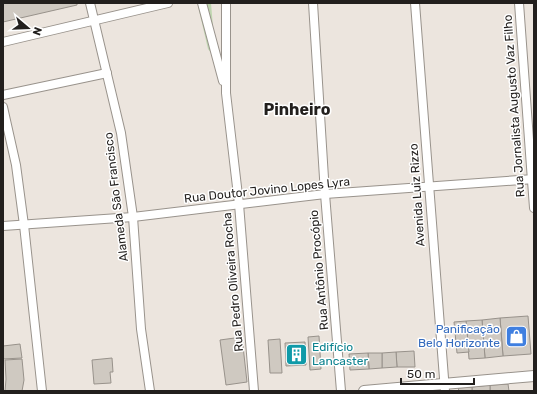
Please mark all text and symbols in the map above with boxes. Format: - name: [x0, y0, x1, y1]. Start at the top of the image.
- north arrow: [8, 8, 48, 48]
- street label: Rua Jornalista Augusto Vaz Filho: [501, 14, 527, 198]
- text: N: [30, 25, 44, 37]
- district label: Pinheiro: [263, 100, 331, 119]
- street label: Alameda São Francisco: [101, 132, 131, 262]
- street label: Avenida Luiz Rizzo: [406, 143, 428, 247]
- street label: Rua Doutor Jovino Lopes Lyra: [183, 174, 351, 206]
- street label: Rua Antônio Procópio: [307, 209, 331, 331]
- street label: Rua Pedro Oliveira Rocha: [220, 212, 246, 352]
- place label: Panificação Belo Horizonte: [418, 322, 500, 350]
- shop icon: Panificação Belo Horizonte: [503, 323, 529, 349]
- place label: Edifício Lancaster: [312, 340, 368, 368]
- building icon: Edifício Lancaster: [283, 341, 309, 367]
- scale bar: [401, 360, 474, 386]
- text: 50 m: [407, 367, 435, 381]

